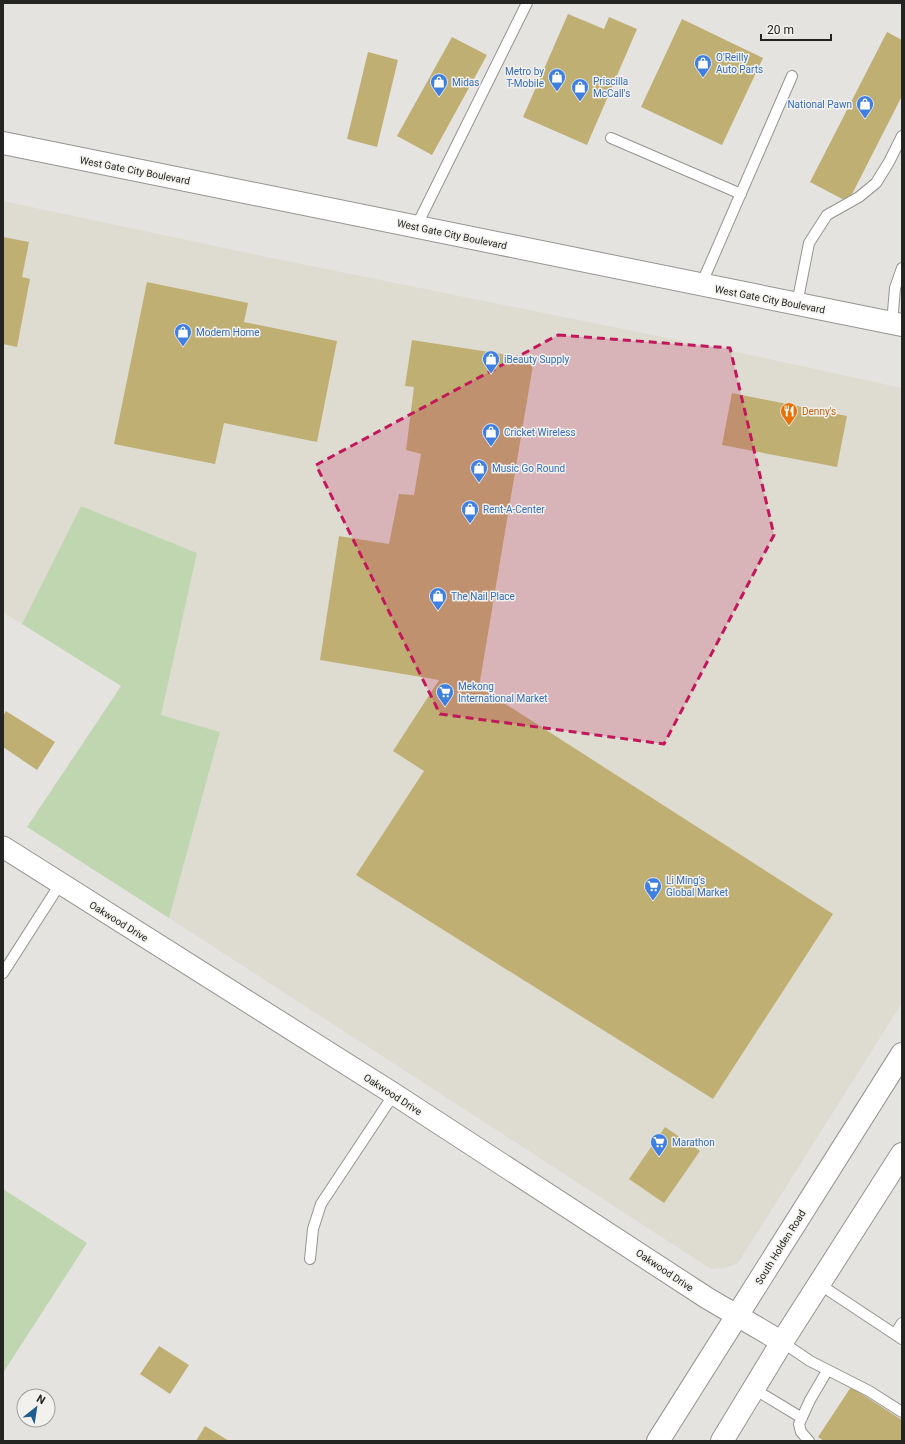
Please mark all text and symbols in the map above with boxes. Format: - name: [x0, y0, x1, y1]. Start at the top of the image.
- scale bar: [761, 16, 831, 42]
- text: 20 m: [767, 23, 794, 37]
- place label: O'Reilly Auto Parts: [716, 52, 763, 75]
- shop icon: O'Reilly Auto Parts: [693, 53, 713, 78]
- place label: Metro by T-Mobile: [505, 66, 544, 89]
- shop icon: Metro by T-Mobile: [547, 67, 567, 92]
- shop icon: Midas: [429, 72, 449, 97]
- place label: Priscilla McCall's: [593, 76, 630, 99]
- place label: Midas: [452, 77, 479, 88]
- shop icon: Priscilla McCall's: [570, 77, 590, 102]
- shop icon: National Pawn: [855, 94, 875, 119]
- place label: National Pawn: [787, 99, 852, 110]
- street label: West Gate City Boulevard: [79, 154, 191, 187]
- street label: West Gate City Boulevard: [396, 217, 508, 252]
- street label: West Gate City Boulevard: [714, 283, 826, 316]
- shop icon: Modern Home: [173, 322, 193, 347]
- place label: Modern Home: [196, 327, 260, 338]
- shop icon: iBeauty Supply: [481, 349, 501, 374]
- place label: iBeauty Supply: [504, 354, 570, 365]
- restaurant icon: Denny's: [779, 401, 799, 426]
- place label: Denny's: [802, 406, 836, 417]
- shop icon: Cricket Wireless: [481, 422, 501, 447]
- place label: Cricket Wireless: [504, 427, 576, 438]
- shop icon: Music Go Round: [469, 458, 489, 483]
- place label: Music Go Round: [492, 463, 565, 474]
- shop icon: Rent-A-Center: [460, 499, 480, 524]
- place label: Rent-A-Center: [483, 504, 545, 515]
- shop icon: The Nail Place: [428, 586, 448, 611]
- place label: The Nail Place: [451, 591, 515, 602]
- place label: Mekong International Market: [458, 681, 548, 704]
- supermarket icon: Mekong International Market: [435, 682, 455, 707]
- place label: Li Ming's Global Market: [666, 875, 728, 898]
- supermarket icon: Li Ming's Global Market: [643, 876, 663, 901]
- street label: Oakwood Drive: [87, 899, 150, 944]
- street label: Oakwood Drive: [362, 1072, 424, 1117]
- supermarket icon: Marathon: [649, 1132, 669, 1157]
- place label: Marathon: [672, 1137, 715, 1148]
- street label: South Holden Road: [753, 1208, 808, 1286]
- street label: Oakwood Drive: [634, 1247, 696, 1294]
- north arrow: [16, 1388, 56, 1428]
- text: N: [34, 1392, 48, 1407]

